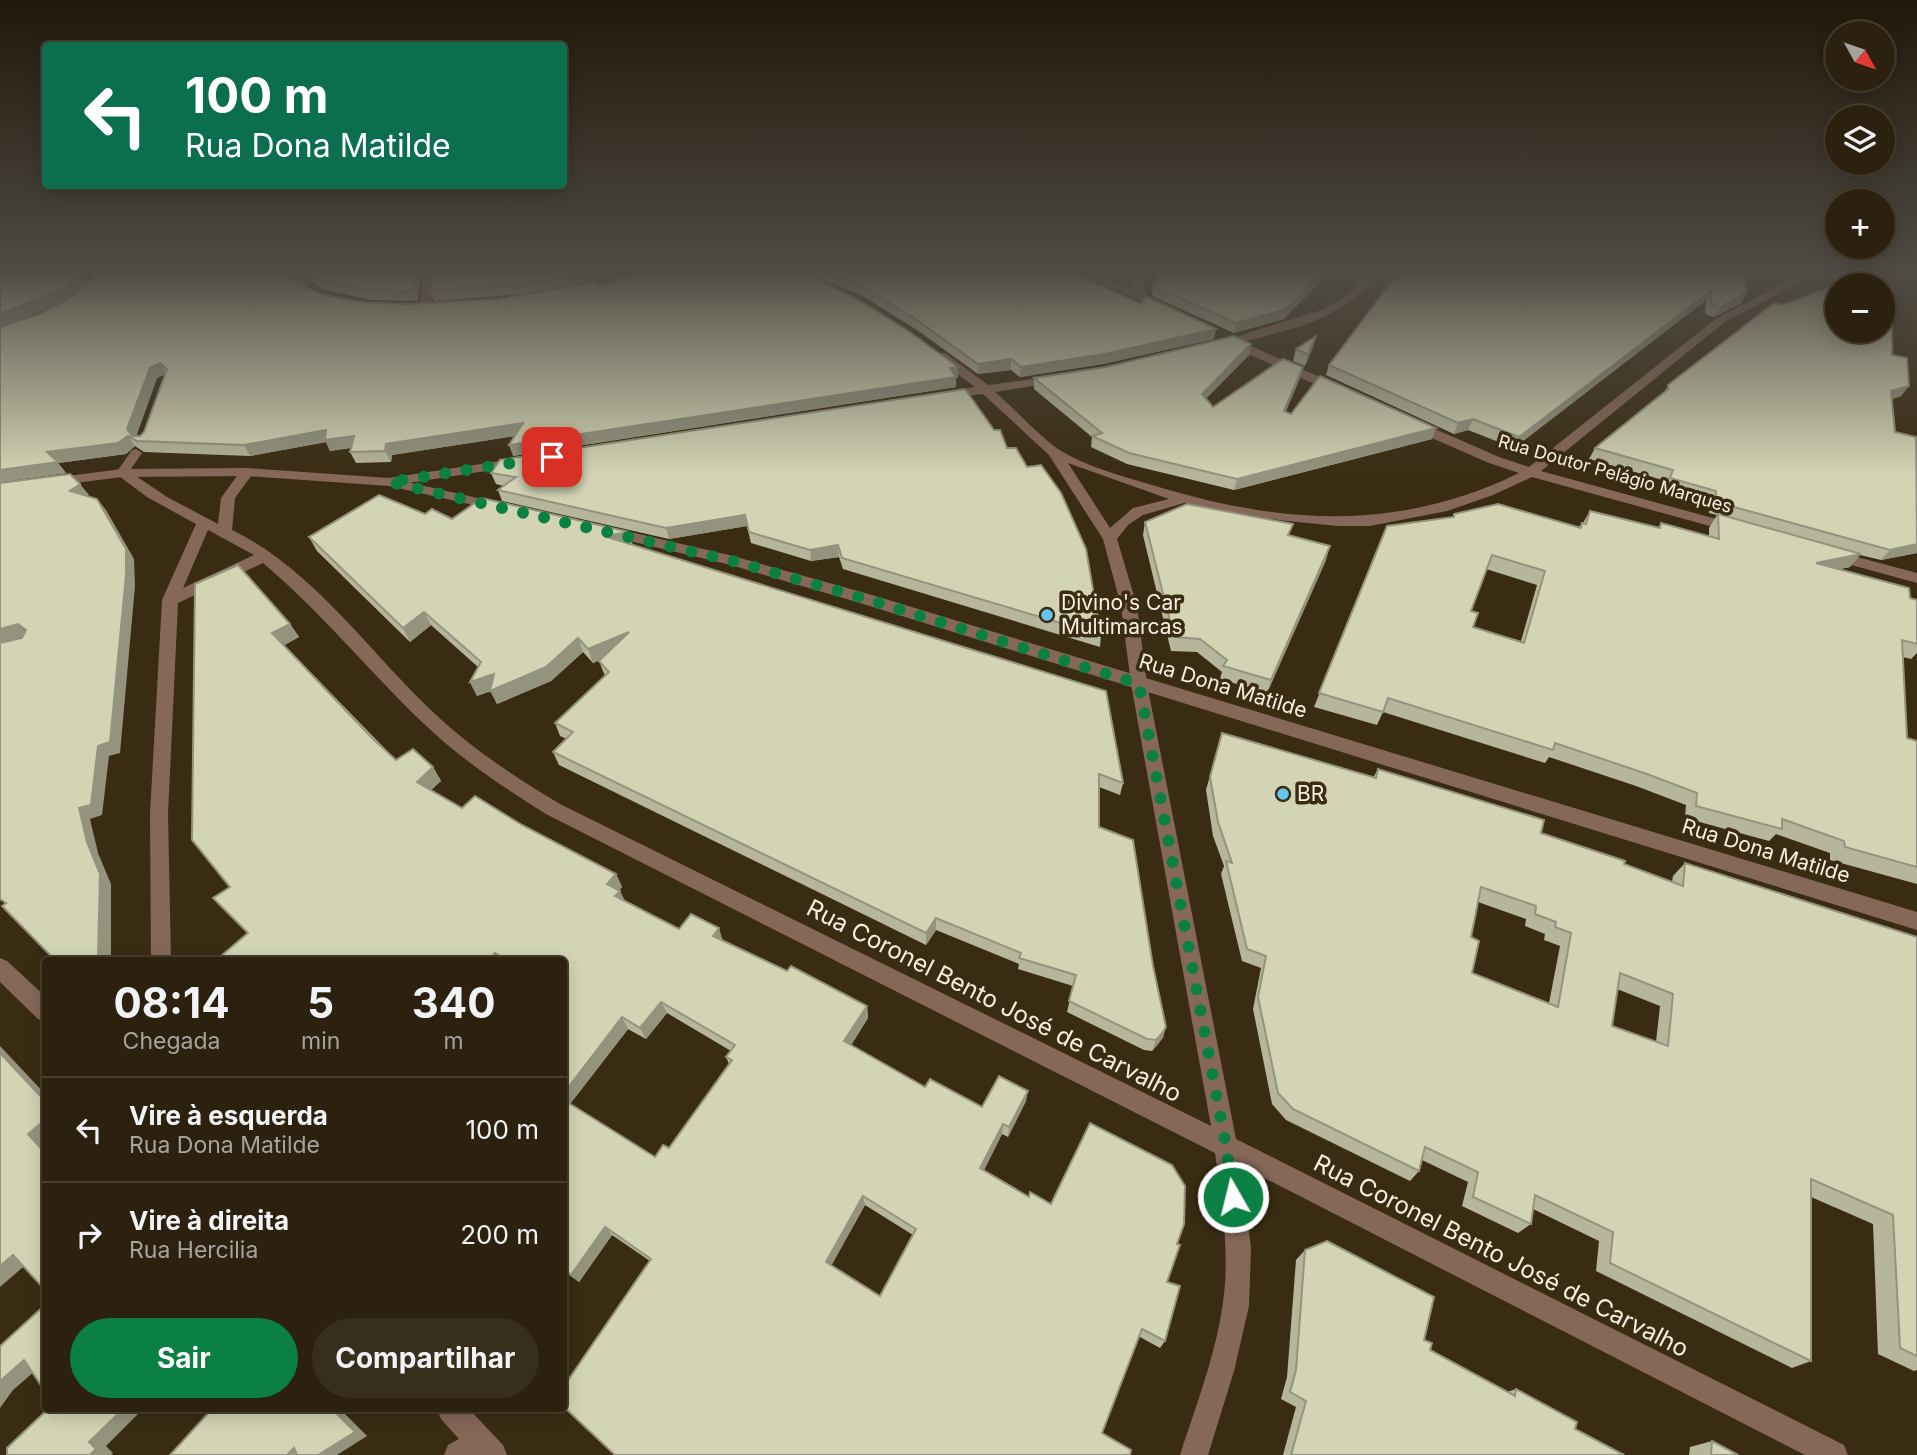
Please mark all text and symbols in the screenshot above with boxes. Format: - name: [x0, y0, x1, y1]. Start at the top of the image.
- north arrow: [1825, 21, 1895, 91]
- map controls: [1825, 21, 1895, 343]
- text: 100 m: [185, 66, 329, 125]
- icon: left: [70, 70, 161, 161]
- button: layers: [1825, 105, 1895, 175]
- text: Rua Dona Matilde: [185, 126, 451, 165]
- button: +: [1825, 189, 1895, 259]
- button: −: [1825, 273, 1895, 343]
- pin: [522, 427, 582, 487]
- street label: Rua Doutor Pelágio Marques: [1496, 430, 1734, 517]
- icon: arrive: [533, 438, 571, 476]
- place label: Divino's Car Multimarcas: [1061, 590, 1183, 639]
- marker: Divino's Car Multimarcas: [1039, 607, 1055, 623]
- street label: Rua Dona Matilde: [1136, 648, 1310, 723]
- place label: BR: [1297, 781, 1324, 806]
- marker: BR: [1275, 786, 1291, 802]
- street label: Rua Dona Matilde: [1679, 813, 1853, 888]
- street label: Rua Coronel Bento José de Carvalho: [802, 893, 1186, 1108]
- text: 08:14: [113, 977, 230, 1028]
- text: 5: [307, 977, 334, 1028]
- text: 340: [412, 977, 496, 1028]
- text: Chegada: [123, 1027, 220, 1055]
- text: min: [301, 1027, 340, 1055]
- text: m: [444, 1027, 464, 1055]
- text: Vire à esquerda: [129, 1100, 328, 1131]
- icon: left: [70, 1111, 108, 1149]
- text: 100 m: [466, 1114, 539, 1145]
- text: Rua Dona Matilde: [129, 1131, 320, 1159]
- street label: Rua Coronel Bento José de Carvalho: [1309, 1148, 1693, 1363]
- position arrow: [1196, 1160, 1270, 1234]
- text: Vire à direita: [129, 1205, 289, 1236]
- icon: right: [70, 1216, 108, 1254]
- text: 200 m: [460, 1219, 539, 1250]
- text: Rua Hercilia: [129, 1236, 258, 1264]
- button: Sair: [70, 1318, 298, 1398]
- button: Compartilhar: [312, 1318, 539, 1398]

